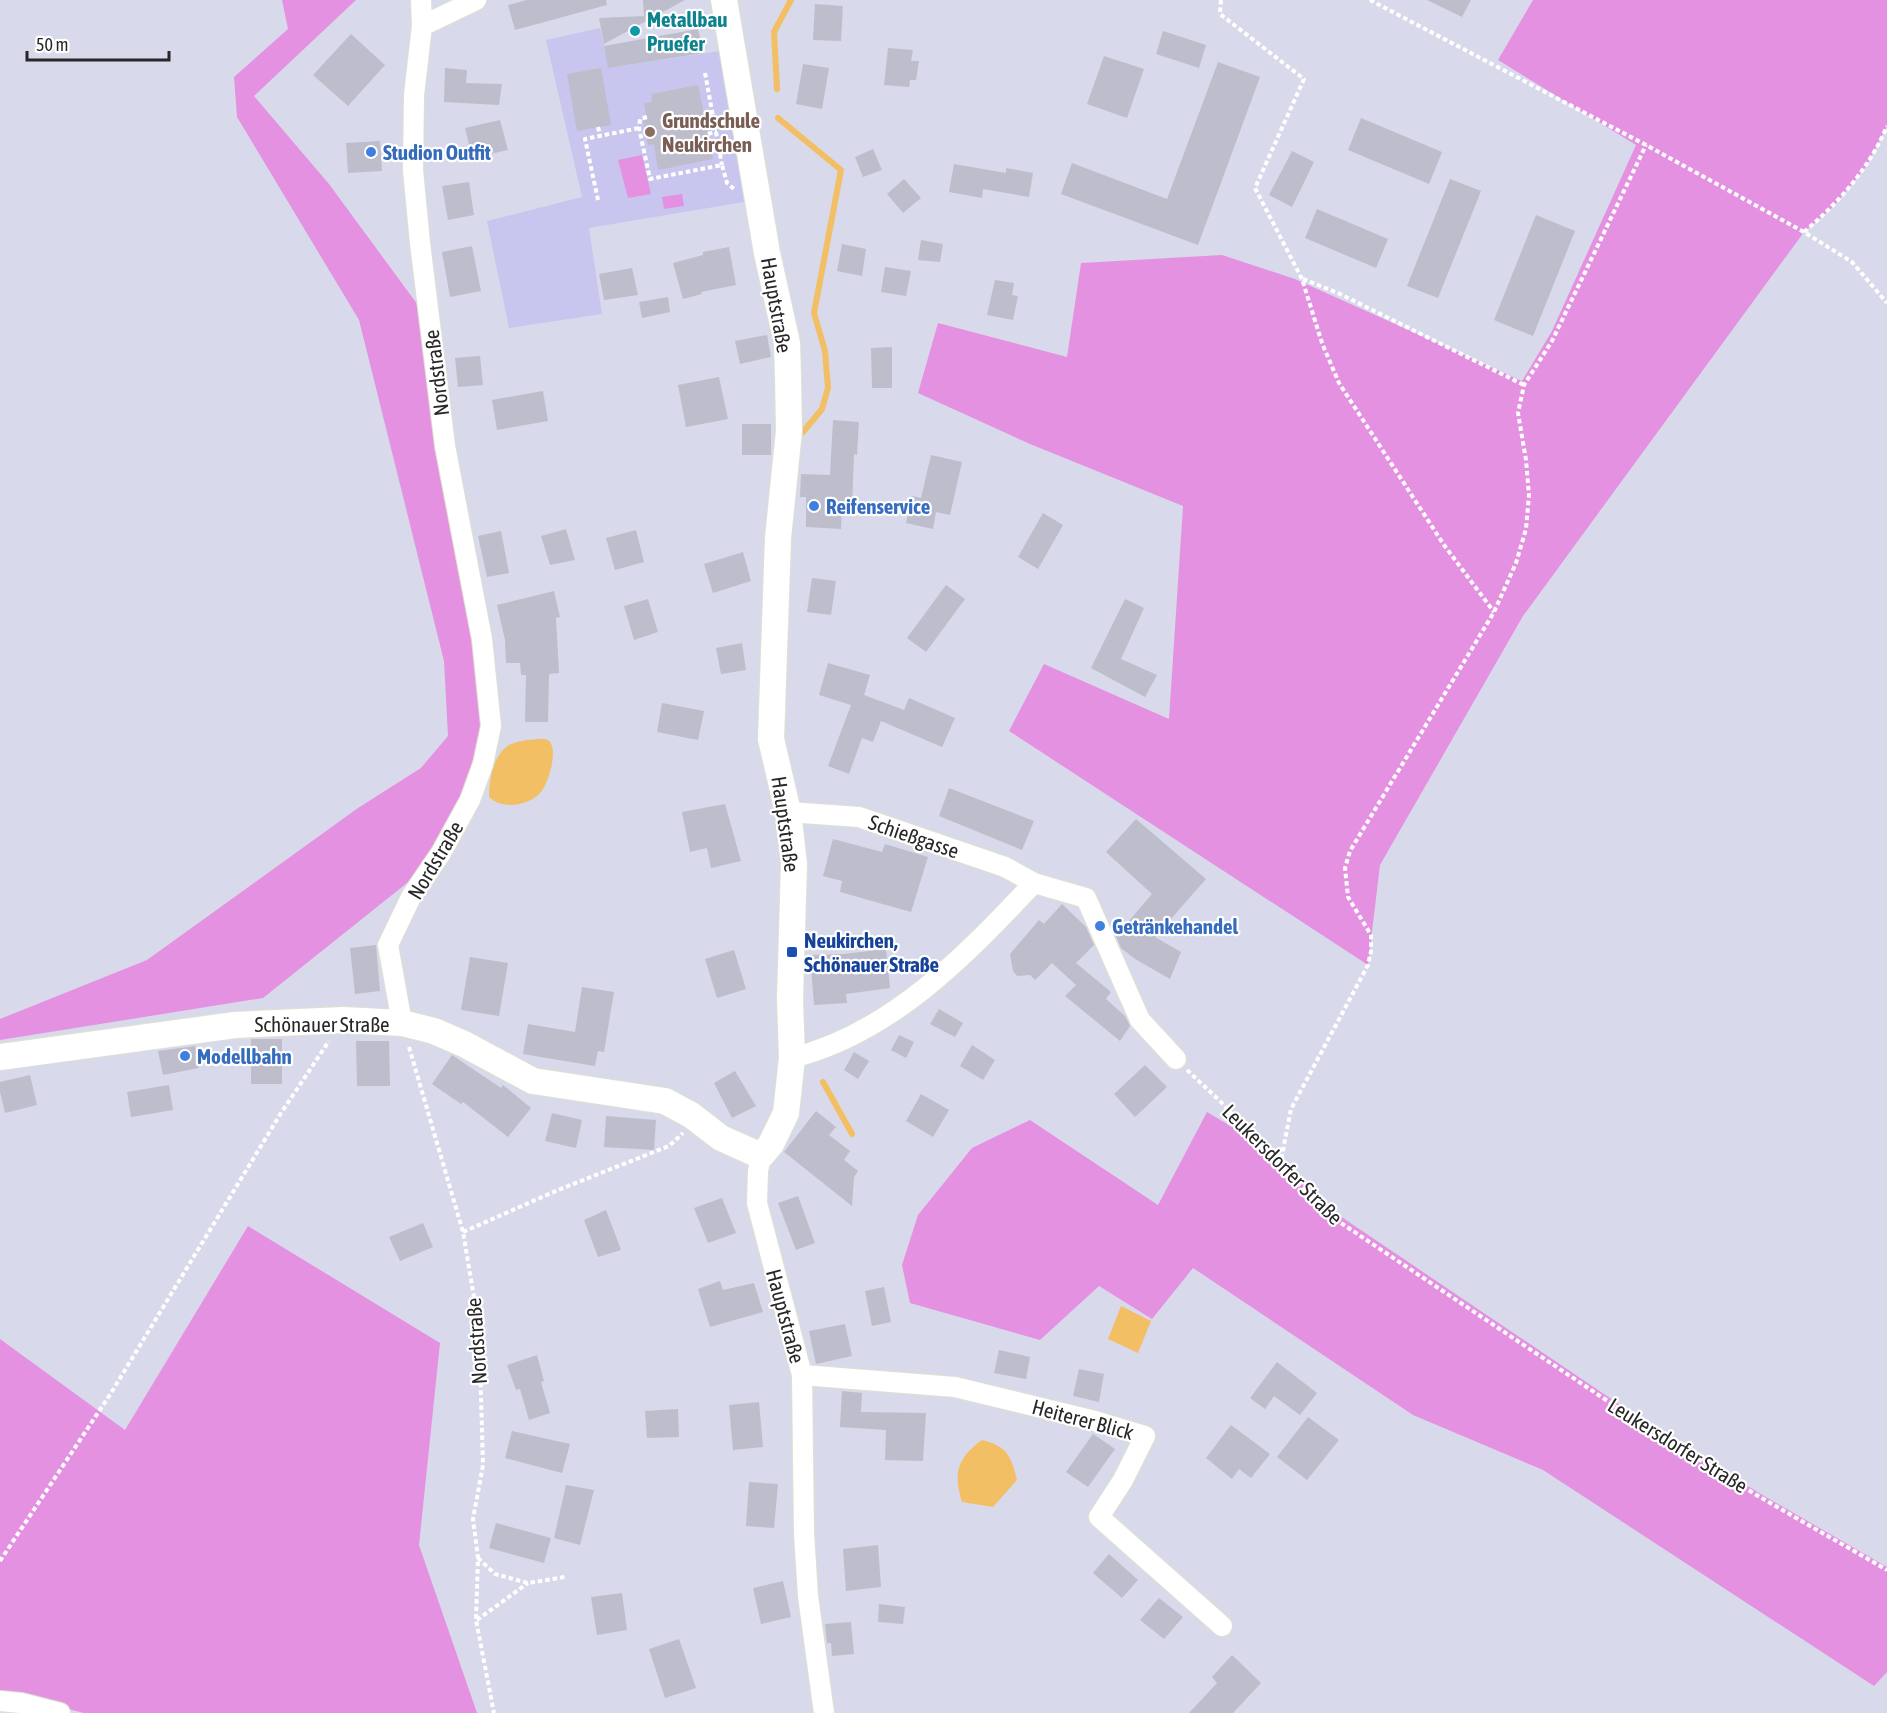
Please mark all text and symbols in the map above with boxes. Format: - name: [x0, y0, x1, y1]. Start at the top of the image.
- place label: Metallbau Pruefer: [647, 7, 727, 55]
- scale bar: [27, 24, 170, 62]
- marker: Metallbau Pruefer: [628, 24, 642, 38]
- text: 50 m: [36, 34, 68, 55]
- place label: Grundschule Neukirchen: [662, 108, 760, 156]
- marker: Grundschule Neukirchen: [643, 125, 657, 139]
- place label: Studion Outfit: [383, 140, 491, 164]
- marker: Studion Outfit: [364, 145, 378, 159]
- street label: Hauptstraße: [757, 255, 797, 355]
- street label: Nordstraße: [419, 328, 453, 418]
- place label: Reifenservice: [826, 494, 930, 518]
- marker: Reifenservice: [807, 499, 821, 513]
- street label: Hauptstraße: [767, 775, 805, 873]
- street label: Schießgasse: [866, 809, 962, 863]
- street label: Nordstraße: [402, 817, 468, 903]
- place label: Getränkehandel: [1112, 914, 1238, 938]
- marker: Getränkehandel: [1093, 919, 1107, 933]
- place label: Neukirchen, Schönauer Straße: [804, 928, 939, 976]
- marker: Neukirchen, Schönauer Straße: [785, 945, 799, 959]
- street label: Schönauer Straße: [254, 1012, 390, 1036]
- place label: Modellbahn: [197, 1044, 292, 1068]
- marker: Modellbahn: [178, 1049, 192, 1063]
- street label: Leukersdorfer Straße: [1218, 1099, 1348, 1229]
- street label: Hauptstraße: [762, 1266, 810, 1366]
- street label: Nordstraße: [461, 1297, 491, 1385]
- street label: Leukersdorfer Straße: [1604, 1392, 1752, 1498]
- street label: Heiterer Blick: [1030, 1394, 1136, 1444]

